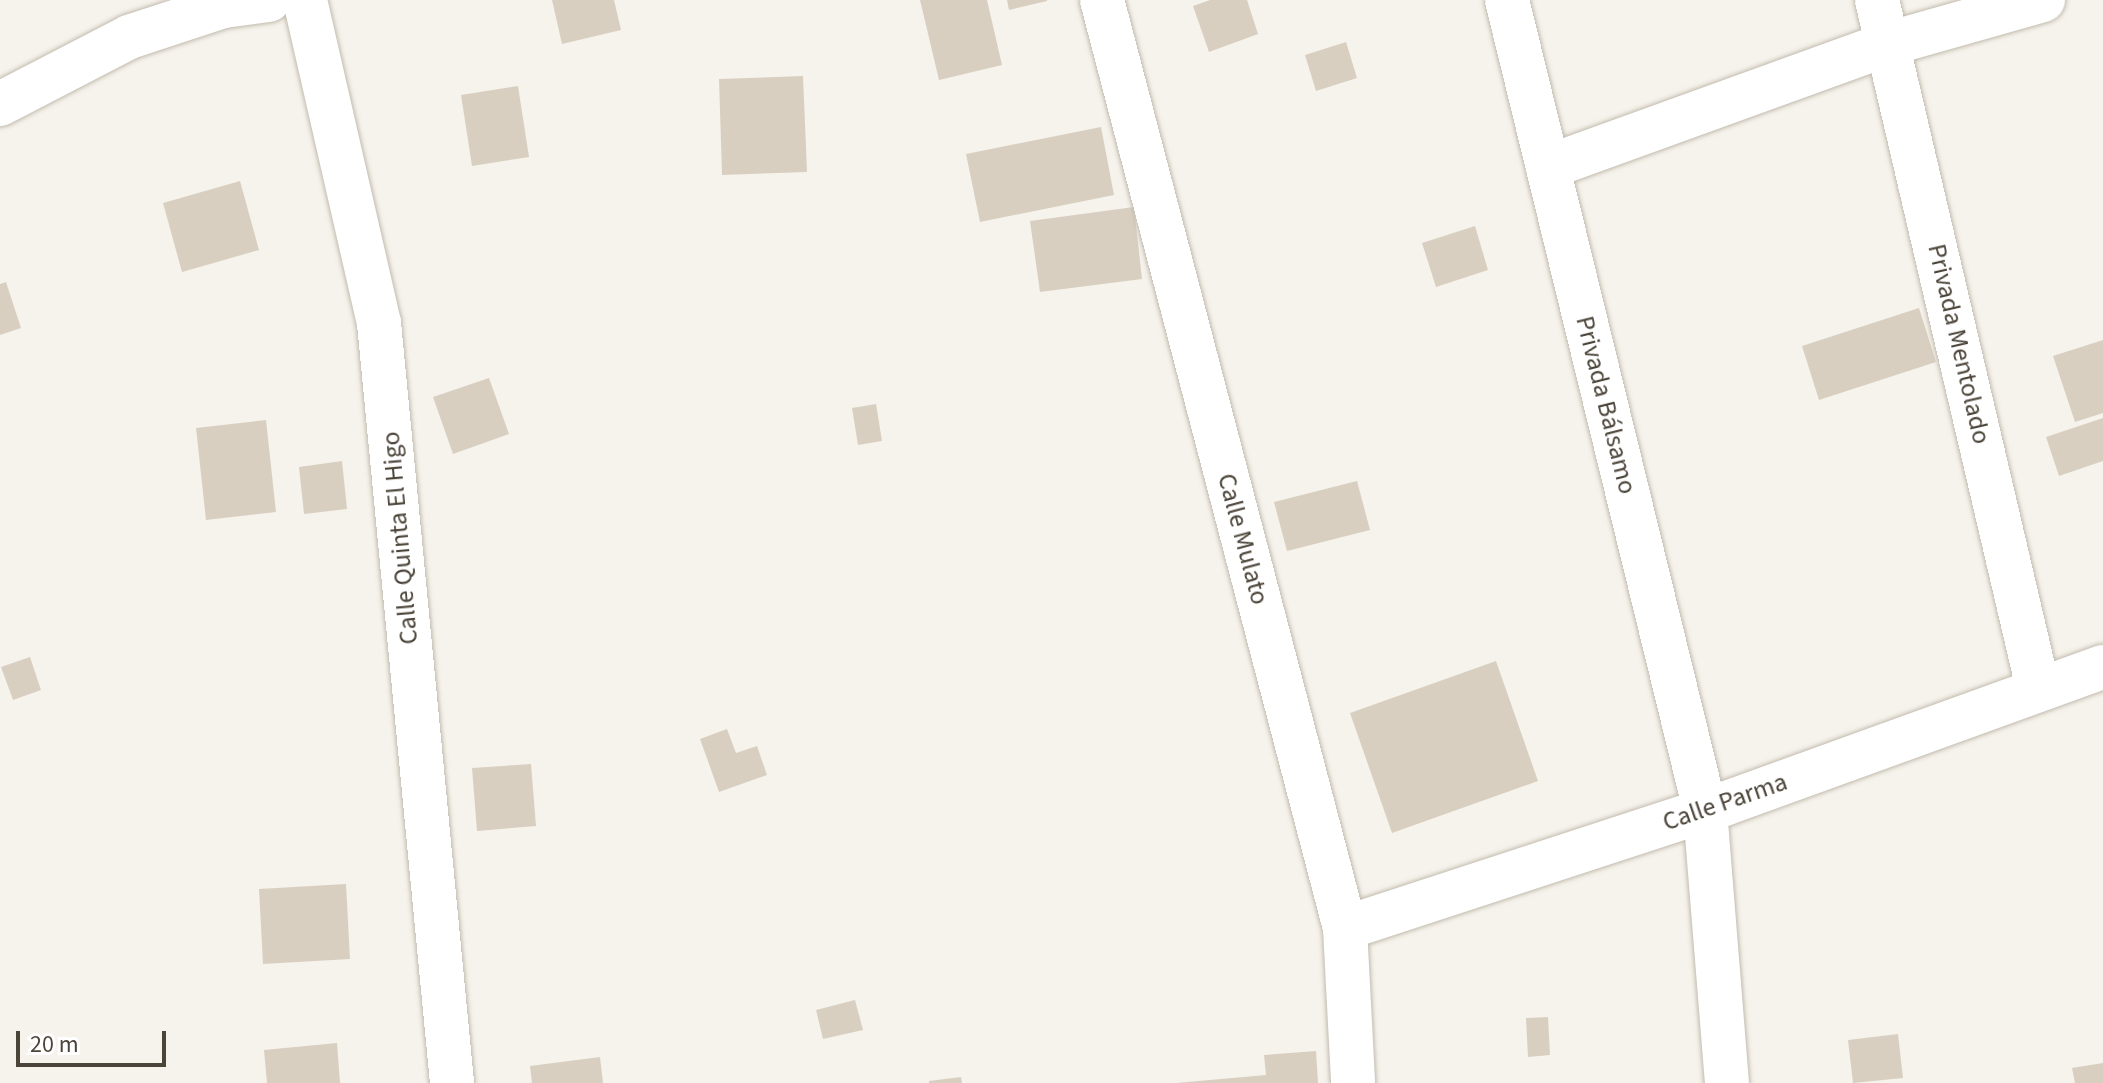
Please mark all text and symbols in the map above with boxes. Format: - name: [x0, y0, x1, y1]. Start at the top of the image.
- street label: Privada Mentolado: [1921, 241, 1997, 447]
- street label: Privada Bálsamo: [1569, 313, 1643, 497]
- street label: Calle Quinta El Higo: [375, 430, 425, 646]
- street label: Calle Mulato: [1211, 470, 1275, 608]
- street label: Calle Parma: [1659, 766, 1791, 838]
- scale bar: [20, 1015, 170, 1065]
- text: 20 m: [30, 1027, 79, 1062]

